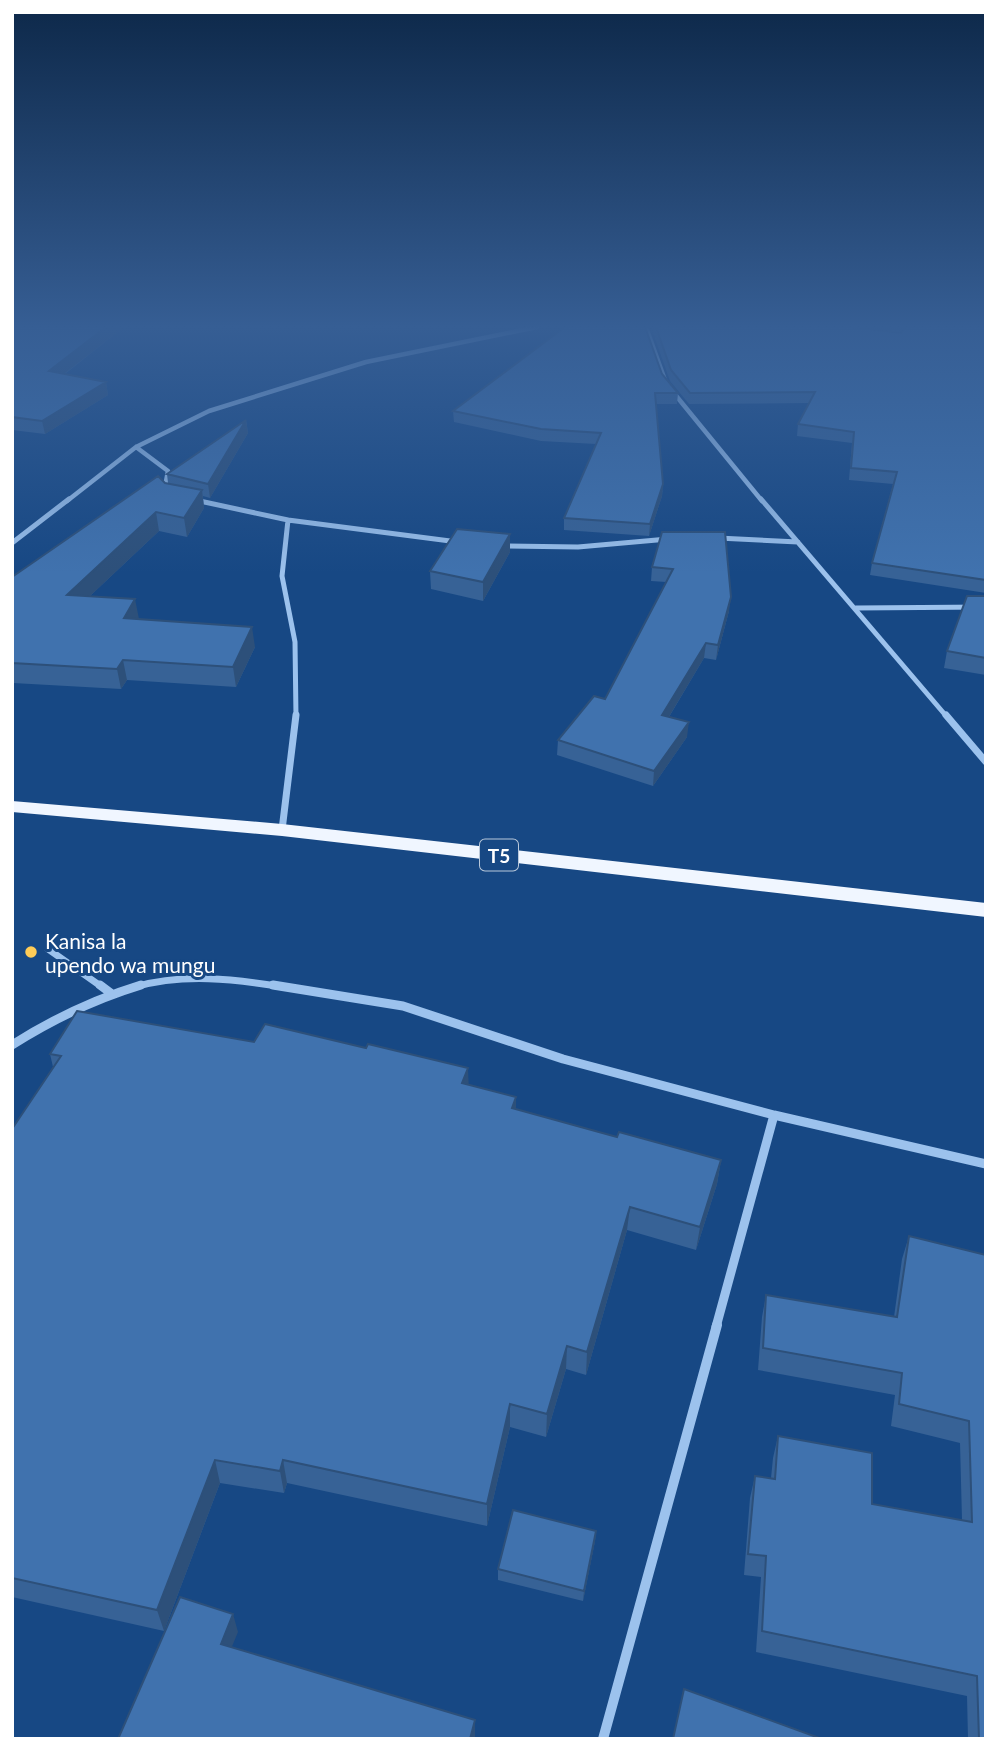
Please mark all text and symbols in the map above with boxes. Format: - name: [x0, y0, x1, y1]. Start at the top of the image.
- road number: T5: [480, 840, 518, 870]
- place label: Kanisa la upendo wa mungu: [45, 928, 215, 977]
- marker: Kanisa la upendo wa mungu: [23, 944, 39, 960]

